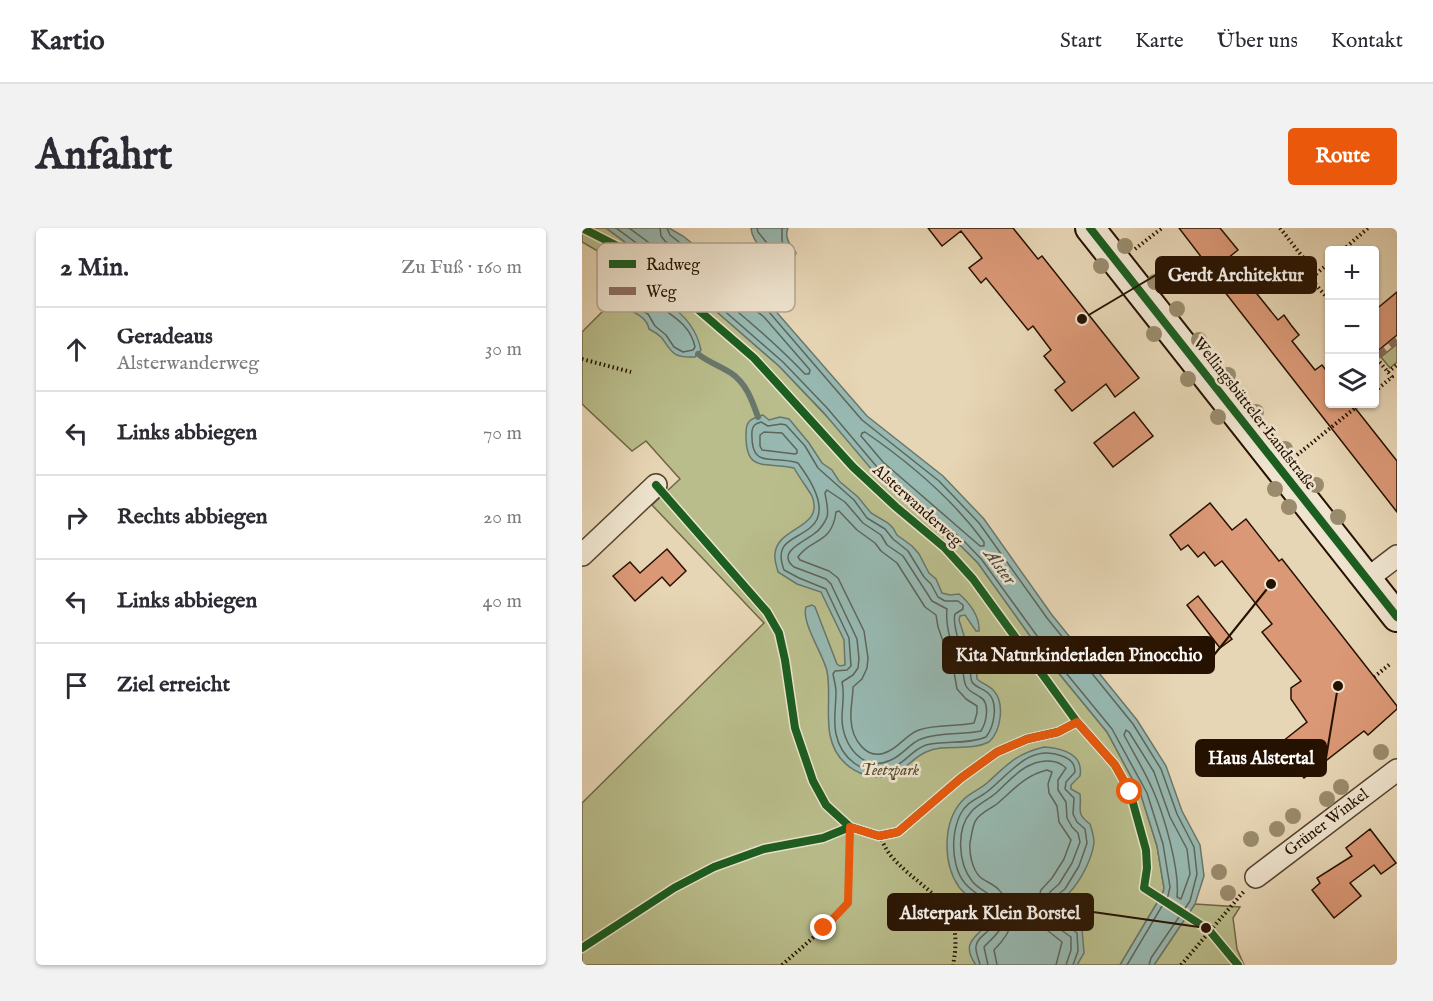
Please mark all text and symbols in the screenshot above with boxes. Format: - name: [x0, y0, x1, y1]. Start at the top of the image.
- text: Kartio: [30, 24, 105, 59]
- text: Start: [1060, 28, 1102, 55]
- text: Karte: [1135, 28, 1184, 55]
- text: Über uns: [1217, 28, 1298, 55]
- text: Kontakt: [1331, 28, 1403, 55]
- button: Route: [1288, 128, 1397, 185]
- text: Anfahrt: [36, 130, 172, 183]
- legend: [597, 243, 795, 312]
- map controls: [1325, 246, 1379, 408]
- button: +: [1325, 246, 1379, 300]
- text: 2 Min.: [60, 251, 129, 284]
- text: Zu Fuß · 160 m: [401, 255, 522, 280]
- text: Radweg: [646, 256, 700, 276]
- callout: Gerdt Architektur: [1156, 257, 1316, 293]
- text: Gerdt Architektur: [1168, 265, 1304, 288]
- text: Weg: [646, 283, 677, 303]
- button: −: [1325, 300, 1379, 354]
- text: Geradeaus: [117, 323, 213, 351]
- icon: ahead: [60, 333, 93, 366]
- street label: Wellingsbütteler Landstraße: [1188, 334, 1320, 494]
- text: 30 m: [485, 337, 522, 362]
- text: Alsterwanderweg: [117, 351, 259, 376]
- button: layers: [1325, 354, 1379, 408]
- icon: left: [60, 417, 93, 450]
- text: Links abbiegen: [117, 419, 257, 447]
- text: 70 m: [483, 421, 522, 446]
- street label: Alsterwanderweg: [867, 460, 966, 552]
- icon: right: [60, 501, 93, 534]
- text: Rechts abbiegen: [117, 503, 267, 531]
- text: 20 m: [483, 505, 522, 530]
- water label: Alster: [977, 543, 1021, 591]
- icon: left: [60, 585, 93, 618]
- text: Links abbiegen: [117, 587, 257, 615]
- text: 40 m: [483, 589, 522, 614]
- callout: Kita Naturkinderladen Pinocchio: [943, 637, 1214, 673]
- text: Kita Naturkinderladen Pinocchio: [955, 645, 1203, 668]
- icon: arrive: [60, 669, 93, 702]
- text: Ziel erreicht: [117, 671, 230, 699]
- callout: Haus Alstertal: [1196, 740, 1326, 776]
- text: Haus Alstertal: [1208, 748, 1315, 771]
- park label: Teetzpark: [861, 761, 920, 781]
- route start: [1116, 778, 1142, 804]
- street label: Grüner Winkel: [1281, 784, 1374, 861]
- callout: Alsterpark Klein Borstel: [888, 894, 1093, 930]
- text: Alsterpark Klein Borstel: [899, 903, 1081, 926]
- route end: [810, 914, 836, 940]

